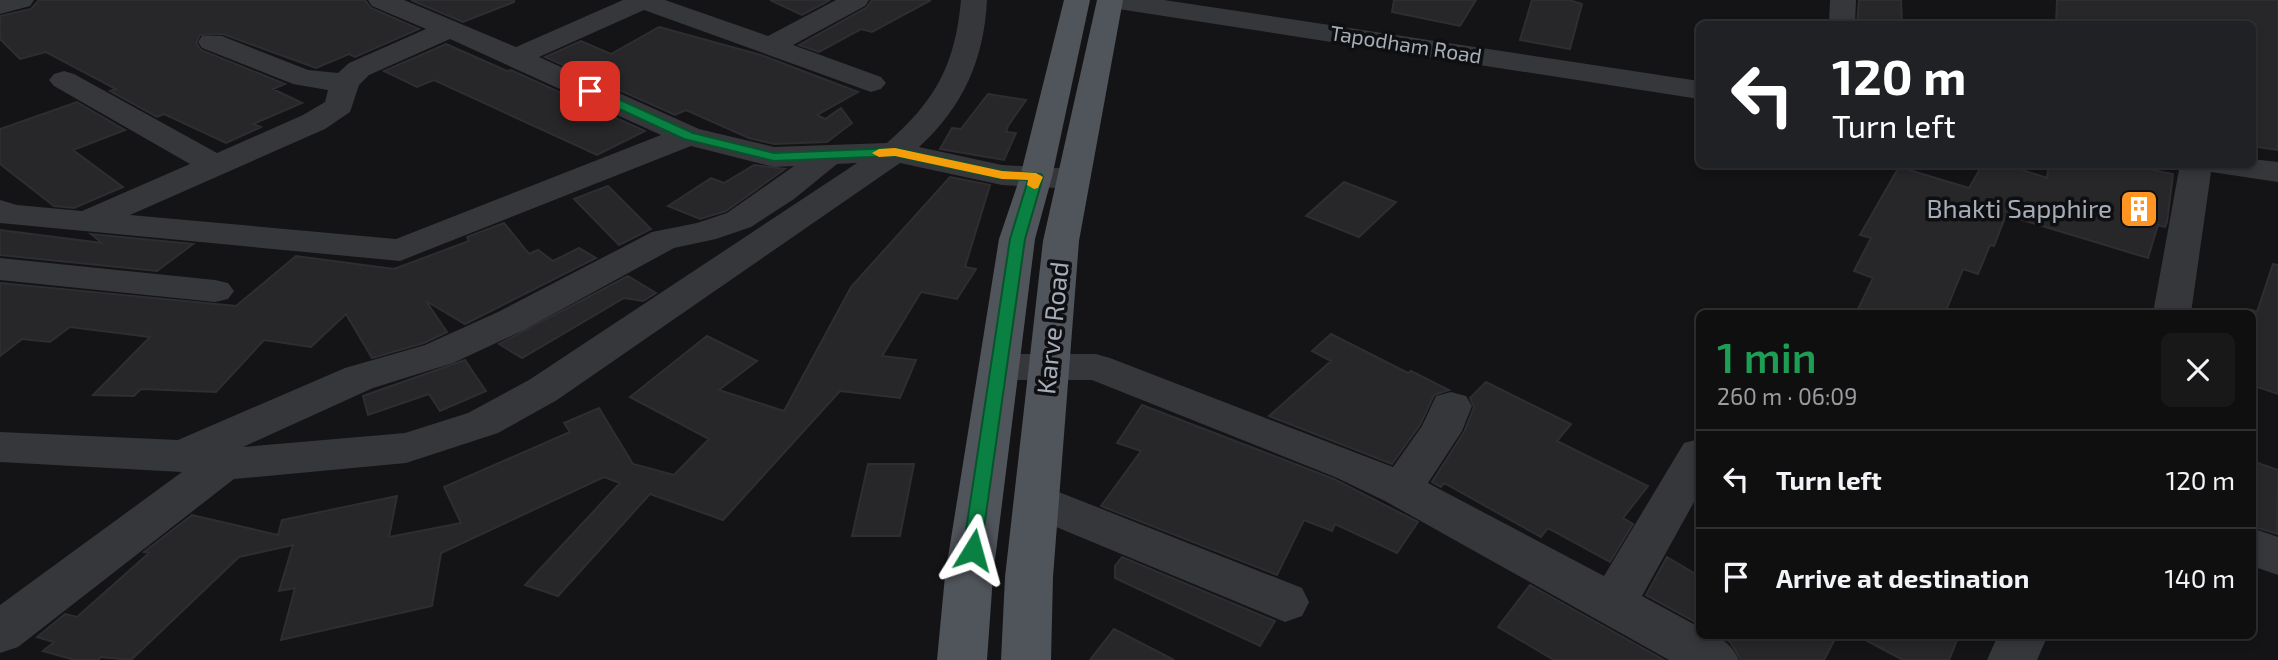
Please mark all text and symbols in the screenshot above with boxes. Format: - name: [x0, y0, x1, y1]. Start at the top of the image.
- street label: Tapodham Road: [1329, 19, 1484, 68]
- text: 120 m: [1832, 46, 1966, 105]
- icon: left: [1717, 49, 1808, 140]
- pin: [560, 61, 620, 121]
- icon: arrive: [571, 72, 609, 110]
- text: Turn left: [1832, 106, 1956, 144]
- building icon: Bhakti Sapphire: [2118, 188, 2160, 230]
- place label: Bhakti Sapphire: [1926, 192, 2112, 223]
- street label: Karve Road: [1029, 260, 1074, 396]
- text: 1 min: [1717, 331, 1817, 381]
- button: close: [2161, 333, 2235, 407]
- text: 260 m · 06:09: [1717, 382, 1857, 410]
- icon: left: [1717, 460, 1755, 498]
- text: Turn left: [1776, 464, 1882, 495]
- text: 120 m: [2166, 464, 2235, 495]
- position arrow: [936, 513, 1010, 587]
- icon: arrive: [1717, 558, 1755, 596]
- text: Arrive at destination: [1776, 562, 2029, 593]
- text: 140 m: [2164, 562, 2235, 593]

